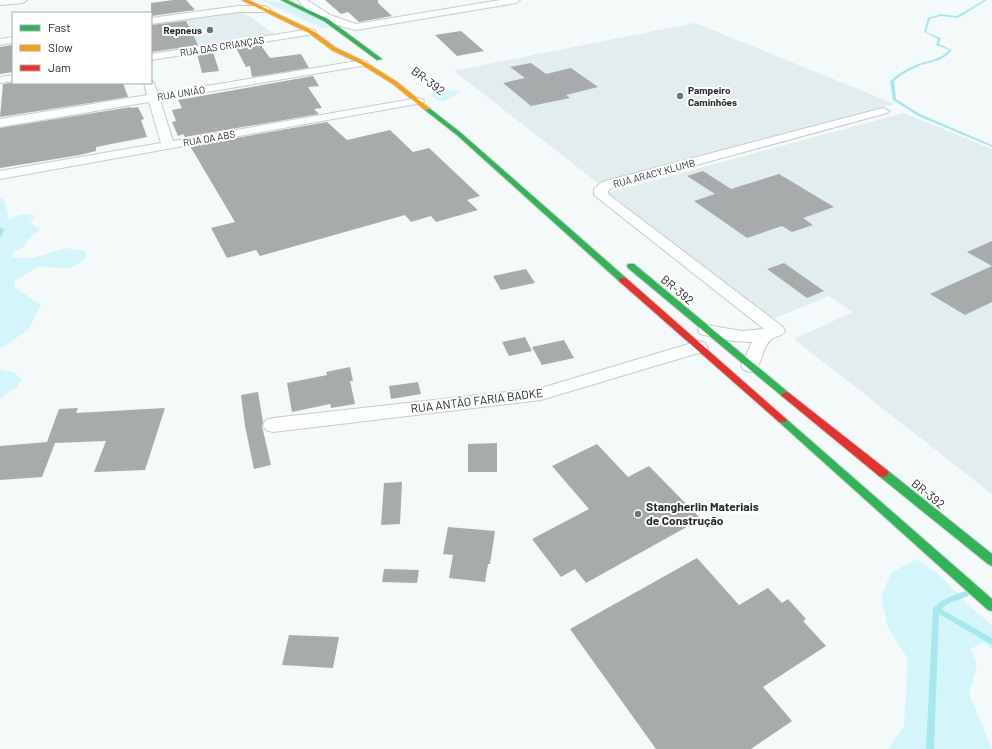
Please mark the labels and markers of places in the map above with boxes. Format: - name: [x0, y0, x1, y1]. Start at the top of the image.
- place label: Repneus: [163, 24, 202, 36]
- marker: Repneus: [205, 25, 215, 35]
- place label: Pampeiro Caminhões: [688, 84, 737, 108]
- marker: Pampeiro Caminhões: [675, 91, 685, 101]
- place label: Stangherlin Materiais de Construção: [646, 499, 759, 527]
- marker: Stangherlin Materiais de Construção: [633, 509, 643, 519]

